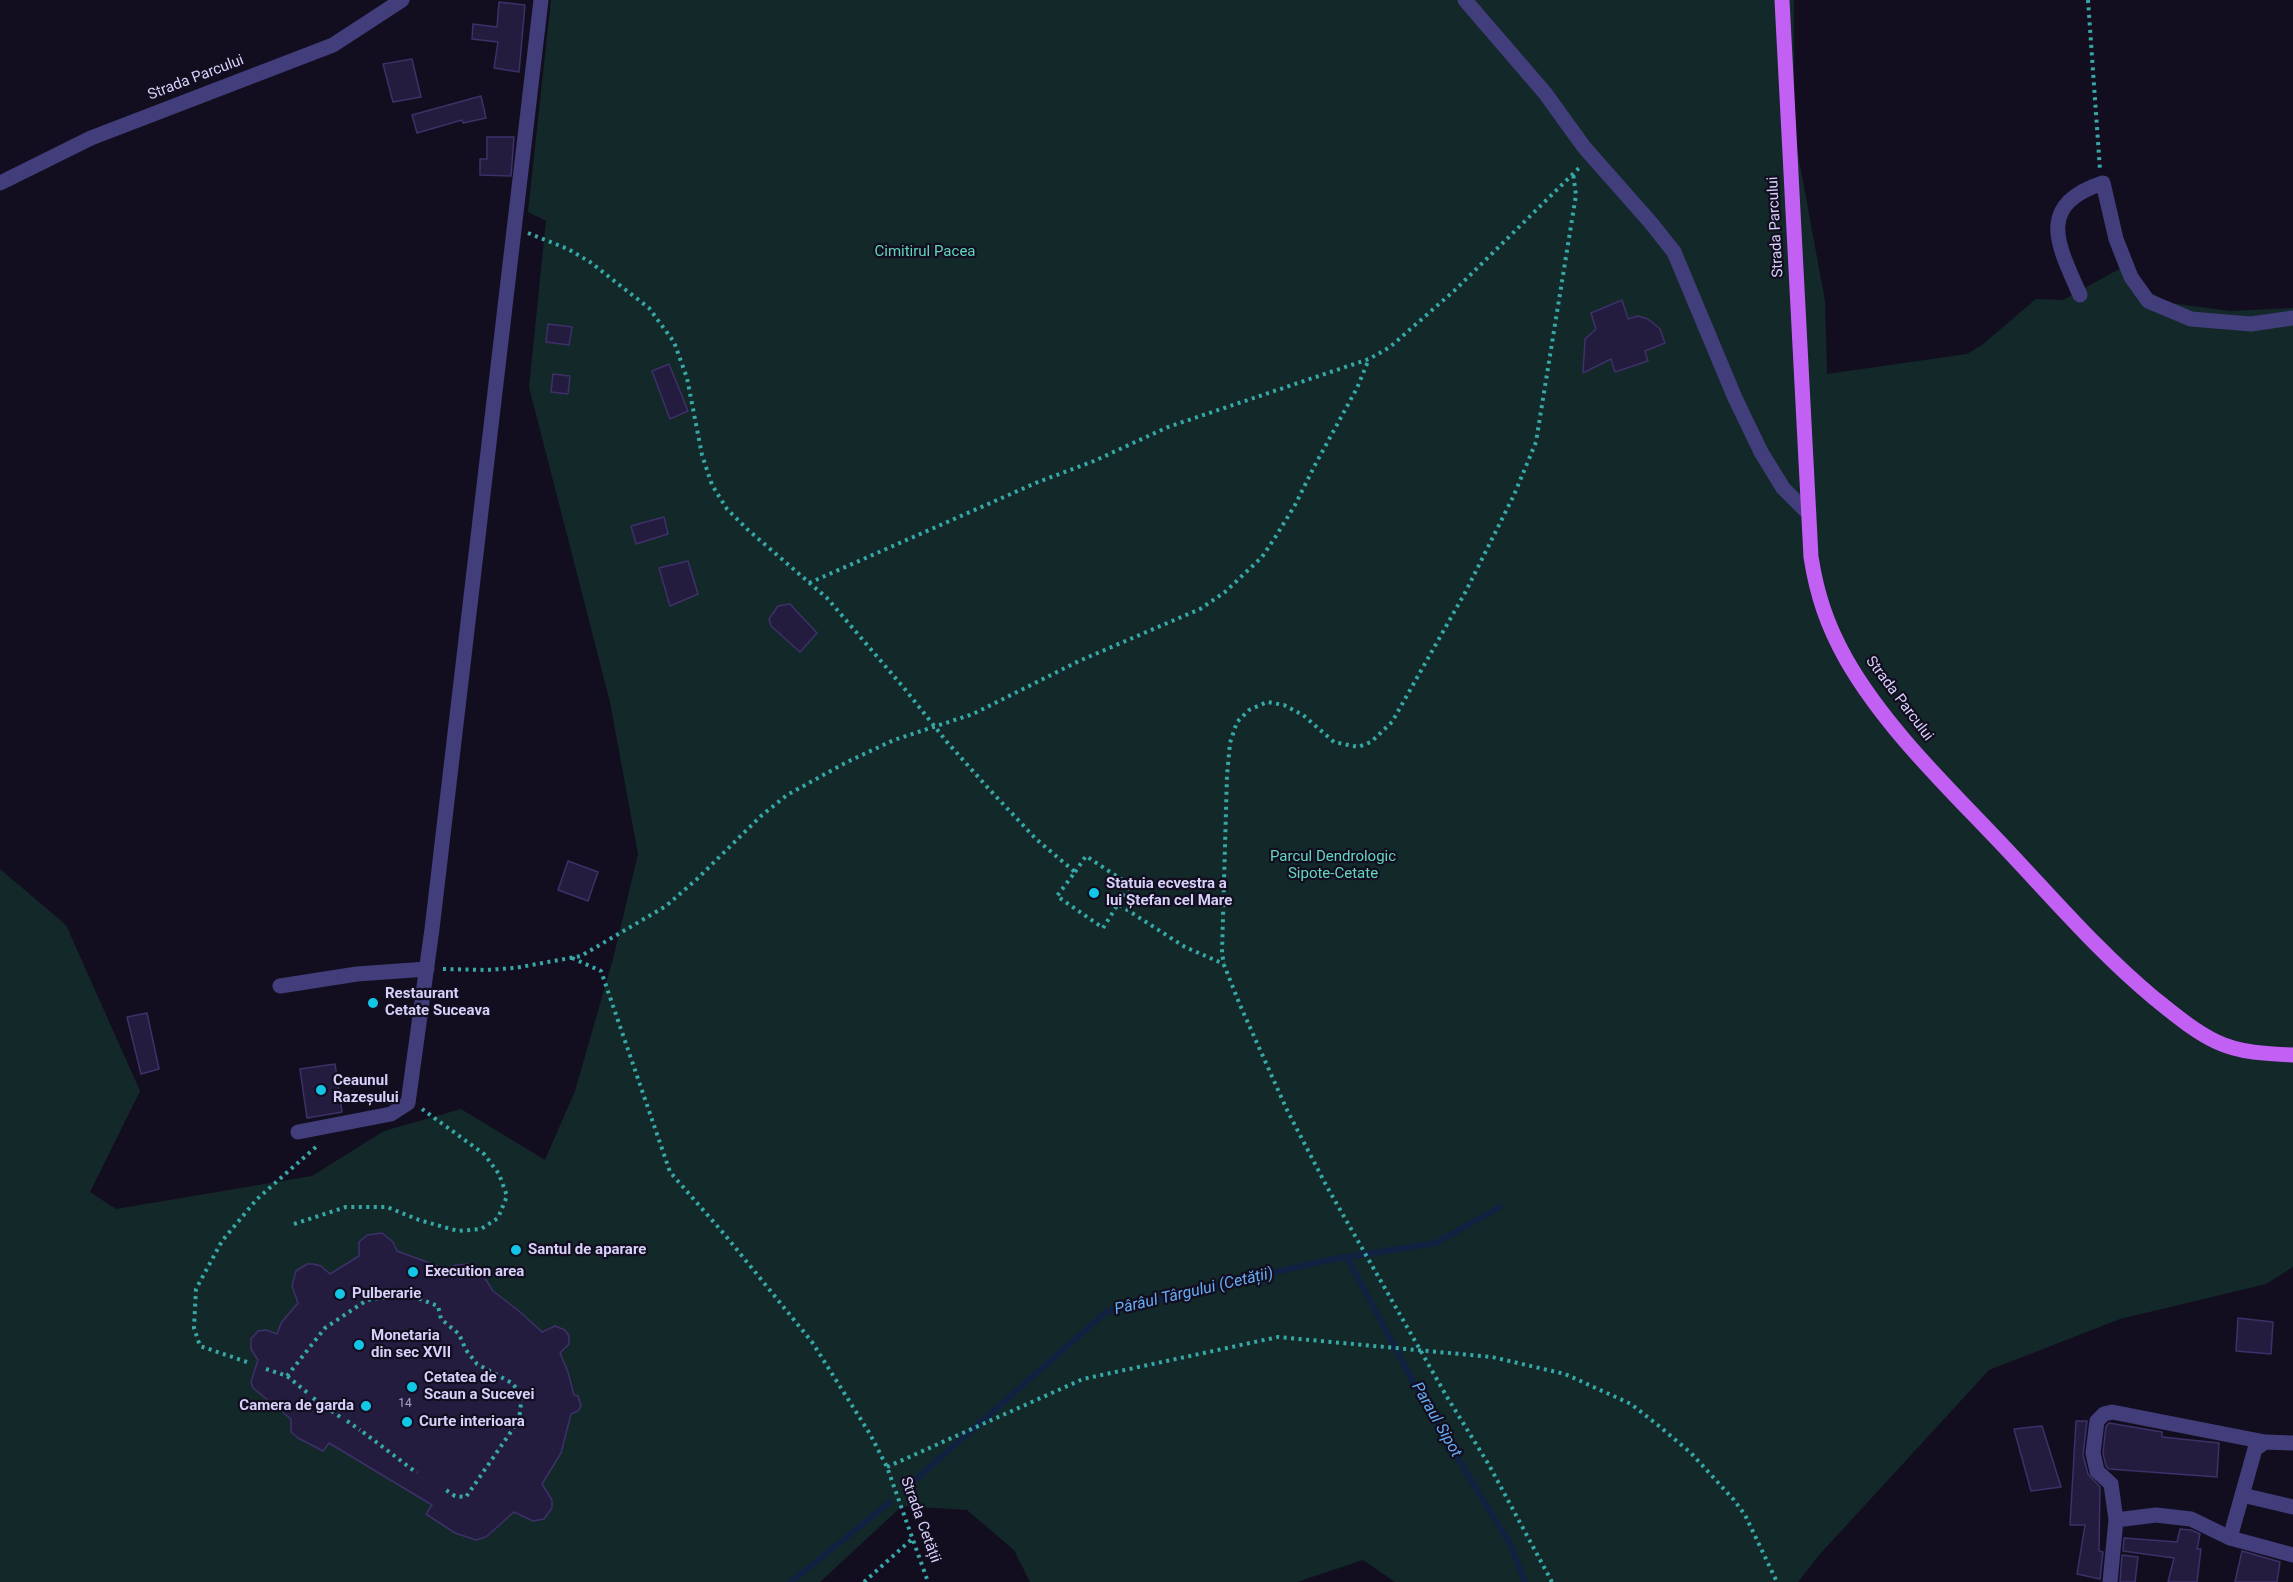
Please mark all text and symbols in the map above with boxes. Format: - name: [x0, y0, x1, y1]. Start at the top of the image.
- street label: Strada Parcului: [146, 51, 246, 105]
- street label: Strada Parcului: [1764, 176, 1788, 278]
- park label: Cimitirul Pacea: [875, 243, 975, 261]
- street label: Strada Parcului: [1861, 653, 1937, 745]
- park label: Parcul Dendrologic Sipote-Cetate: [1270, 848, 1396, 883]
- place label: Statuia ecvestra a lui Ștefan cel Mare: [1106, 875, 1232, 910]
- marker: Statuia ecvestra a lui Ștefan cel Mare: [1087, 886, 1101, 900]
- place label: Restaurant Cetate Suceava: [385, 985, 490, 1020]
- marker: Restaurant Cetate Suceava: [366, 996, 380, 1010]
- place label: Ceaunul Razeșului: [333, 1072, 399, 1107]
- marker: Ceaunul Razeșului: [314, 1083, 328, 1097]
- place label: Santul de aparare: [528, 1241, 646, 1259]
- marker: Santul de aparare: [509, 1243, 523, 1257]
- place label: Execution area: [425, 1263, 524, 1281]
- water label: Pârâul Târgului (Cetății): [1113, 1264, 1275, 1320]
- marker: Execution area: [406, 1265, 420, 1279]
- place label: Pulberarie: [352, 1285, 421, 1303]
- marker: Pulberarie: [333, 1287, 347, 1301]
- place label: Monetaria din sec XVII: [371, 1327, 451, 1362]
- marker: Monetaria din sec XVII: [352, 1338, 366, 1352]
- place label: Cetatea de Scaun a Sucevei: [424, 1369, 534, 1404]
- water label: Paraul Sipot: [1407, 1379, 1465, 1461]
- marker: Cetatea de Scaun a Sucevei: [405, 1380, 419, 1394]
- place label: Camera de garda: [239, 1397, 354, 1415]
- house number: 14: [398, 1397, 412, 1411]
- marker: Camera de garda: [359, 1399, 373, 1413]
- place label: Curte interioara: [419, 1413, 525, 1431]
- marker: Curte interioara: [400, 1415, 414, 1429]
- street label: Strada Cetății: [896, 1475, 944, 1565]

